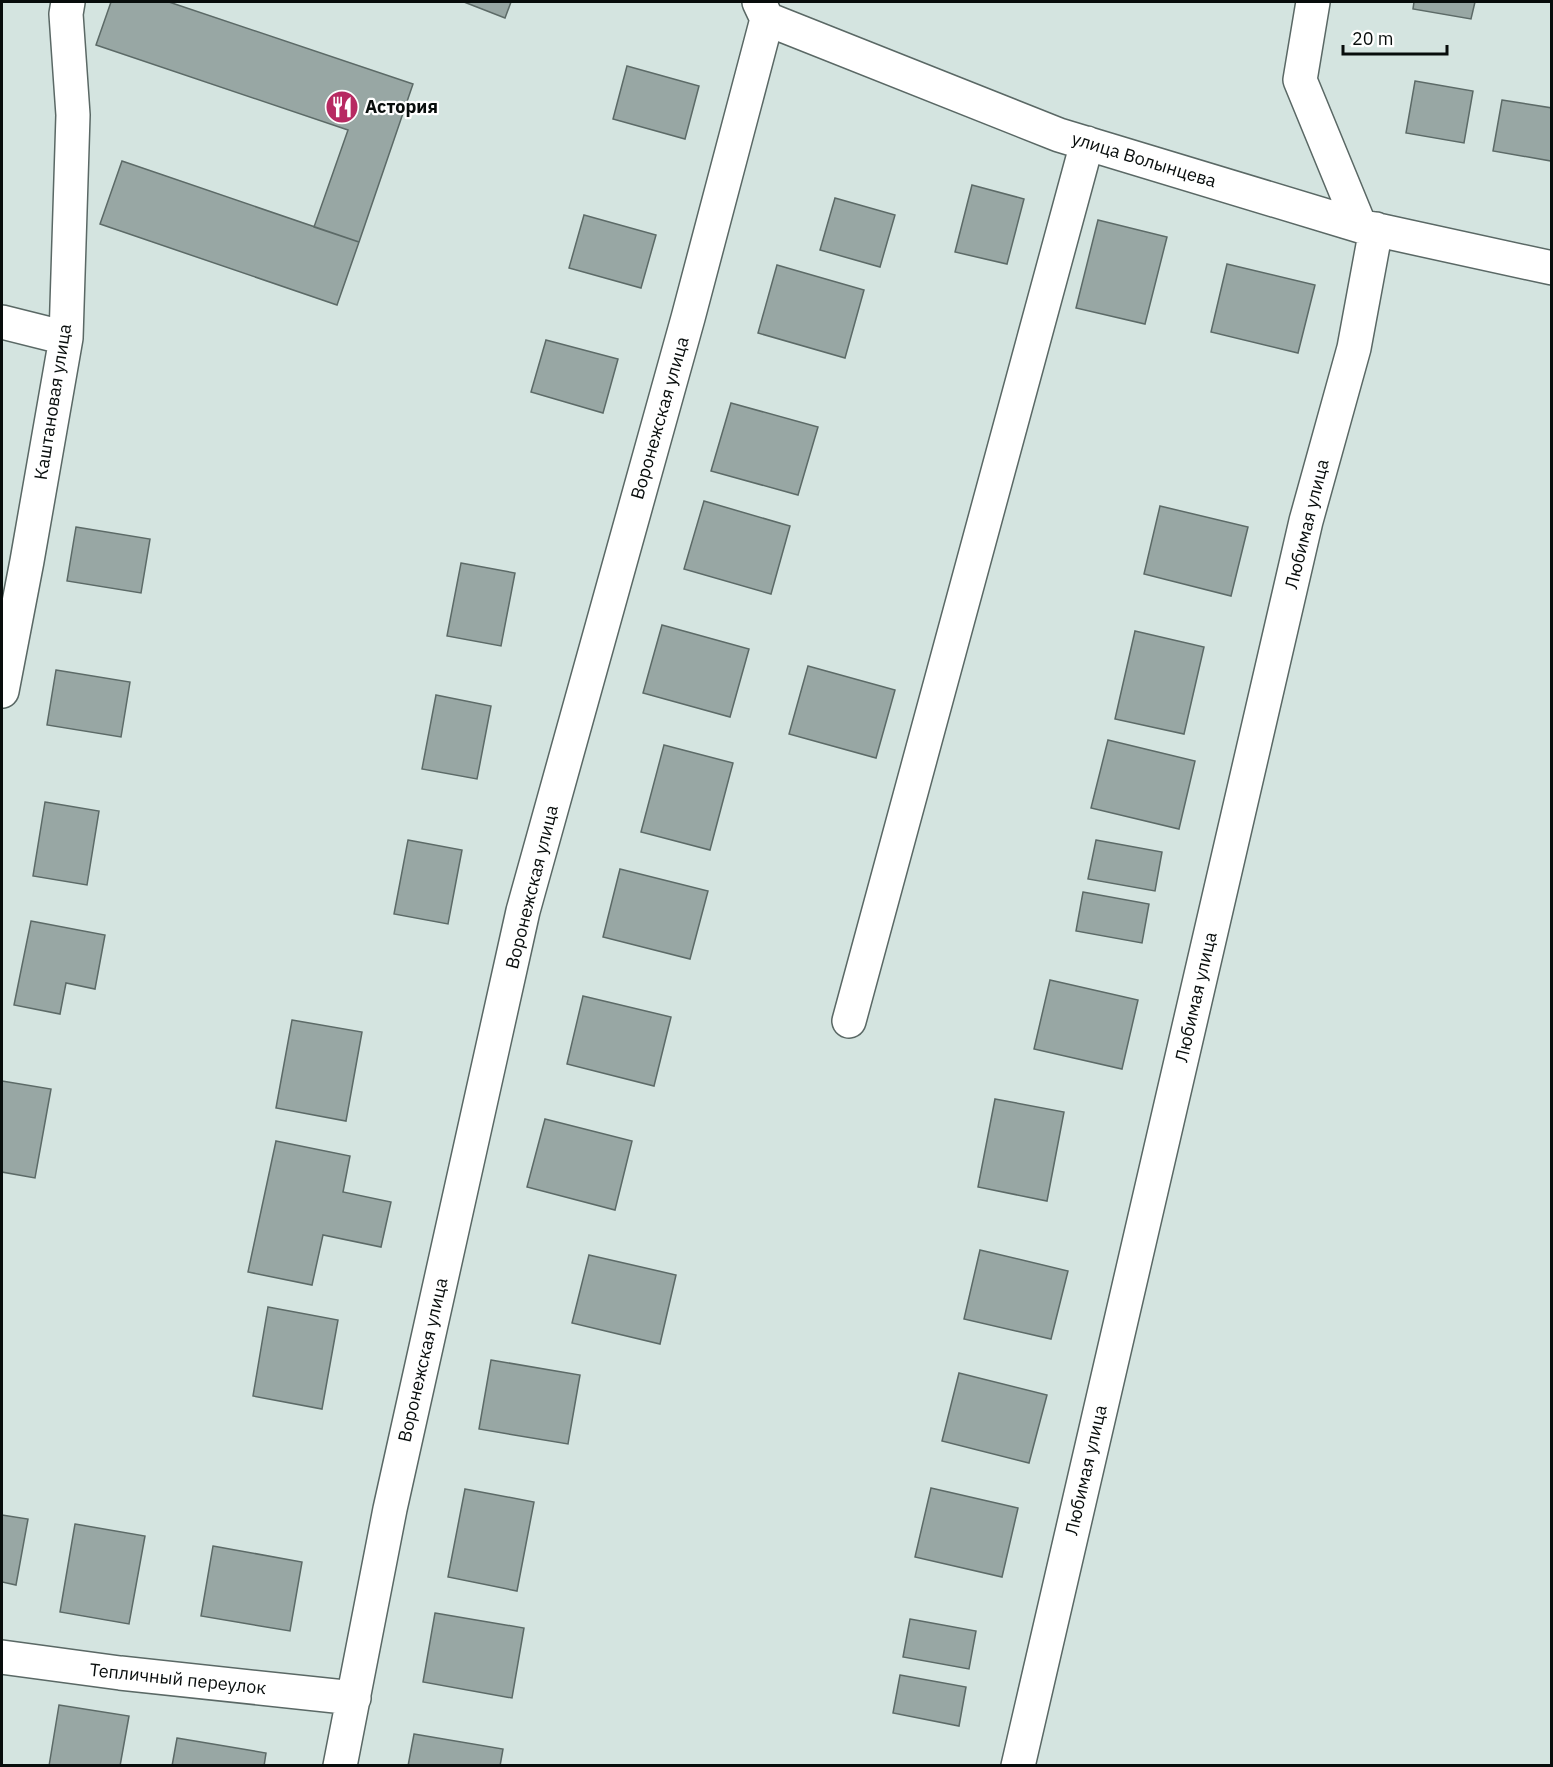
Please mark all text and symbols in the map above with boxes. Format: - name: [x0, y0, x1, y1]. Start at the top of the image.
- scale bar: [1343, 18, 1446, 56]
- text: 20 m: [1352, 27, 1394, 50]
- restaurant icon: Астория: [324, 89, 360, 125]
- place label: Астория: [365, 95, 438, 118]
- street label: улица Волынцева: [1069, 127, 1220, 193]
- street label: Каштановая улица: [29, 322, 76, 482]
- street label: Воронежская улица: [625, 333, 694, 502]
- street label: Любимая улица: [1279, 456, 1334, 591]
- street label: Воронежская улица: [500, 802, 563, 971]
- street label: Любимая улица: [1169, 929, 1222, 1064]
- street label: Воронежская улица: [392, 1275, 453, 1444]
- street label: Любимая улица: [1059, 1402, 1112, 1537]
- street label: Тепличный переулок: [89, 1658, 268, 1699]

